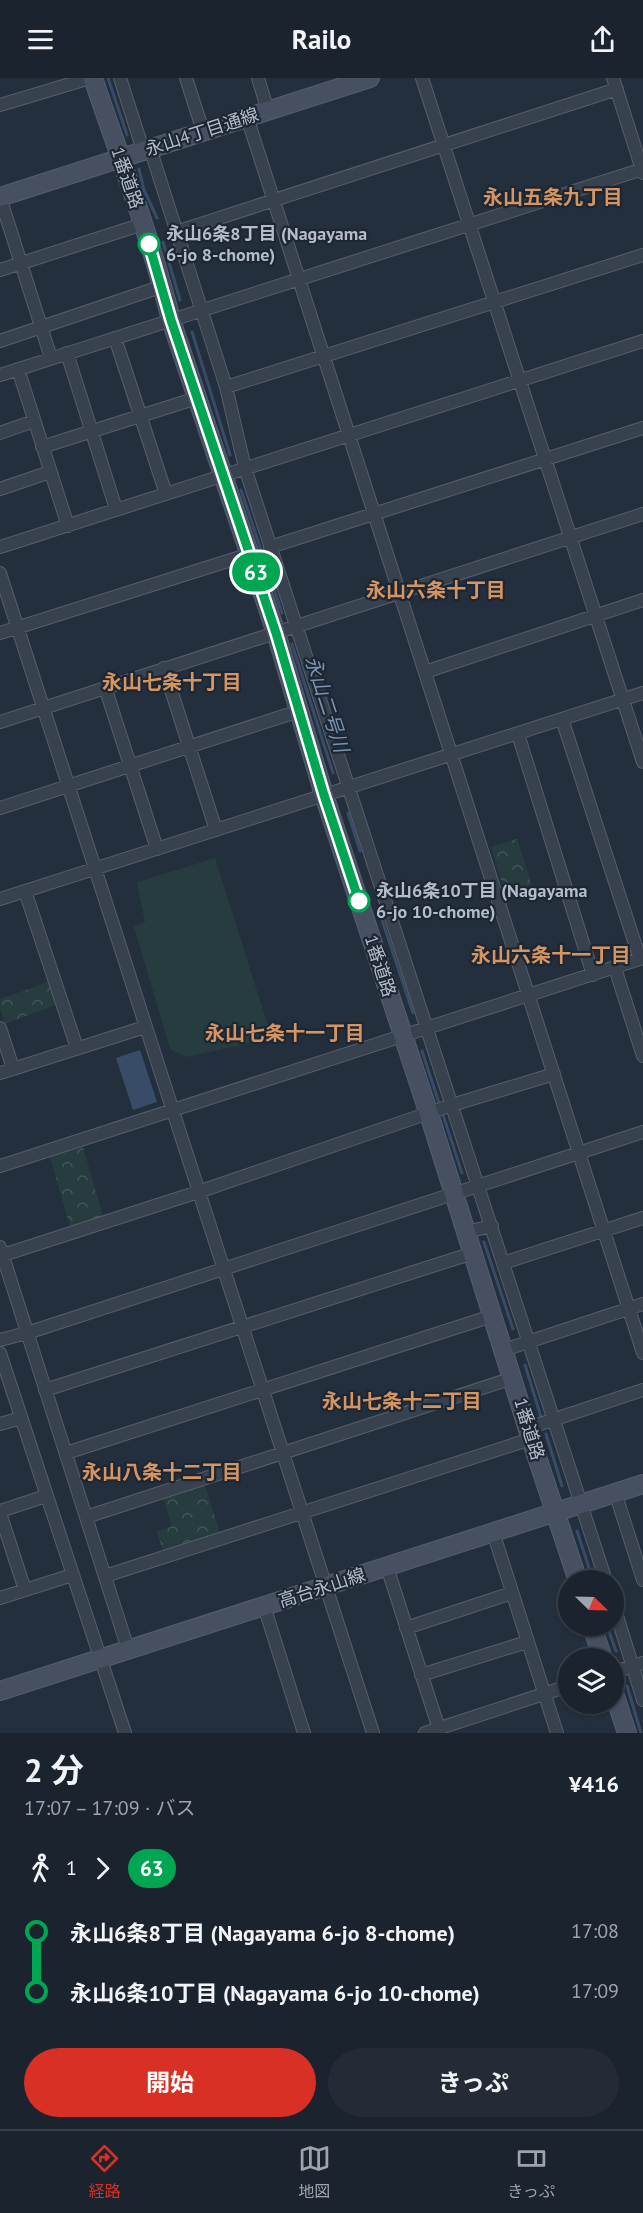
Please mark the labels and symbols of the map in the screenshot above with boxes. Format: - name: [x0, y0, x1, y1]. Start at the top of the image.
- street label: 永山4丁目通線: [142, 102, 261, 161]
- street label: 1番道路: [106, 144, 149, 212]
- district label: 永山五条九丁目: [483, 184, 623, 210]
- place label: 永山6条8丁目 (Nagayama 6-jo 8-chome): [166, 222, 367, 266]
- marker: 永山6条8丁目 (Nagayama 6-jo 8-chome): [138, 233, 160, 255]
- line badge: 63: [229, 552, 283, 592]
- district label: 永山六条十丁目: [366, 577, 506, 603]
- water label: 永山二号川: [299, 652, 355, 757]
- district label: 永山七条十丁目: [102, 669, 242, 695]
- place label: 永山6条10丁目 (Nagayama 6-jo 10-chome): [376, 879, 587, 923]
- marker: 永山6条10丁目 (Nagayama 6-jo 10-chome): [348, 890, 370, 912]
- street label: 1番道路: [360, 932, 401, 1000]
- district label: 永山六条十一丁目: [471, 942, 631, 968]
- district label: 永山七条十一丁目: [205, 1020, 365, 1046]
- district label: 永山七条十二丁目: [322, 1388, 482, 1414]
- street label: 1番道路: [509, 1395, 550, 1463]
- district label: 永山八条十二丁目: [82, 1459, 242, 1485]
- street label: 高台永山線: [275, 1563, 368, 1612]
- north arrow: [558, 1570, 624, 1636]

